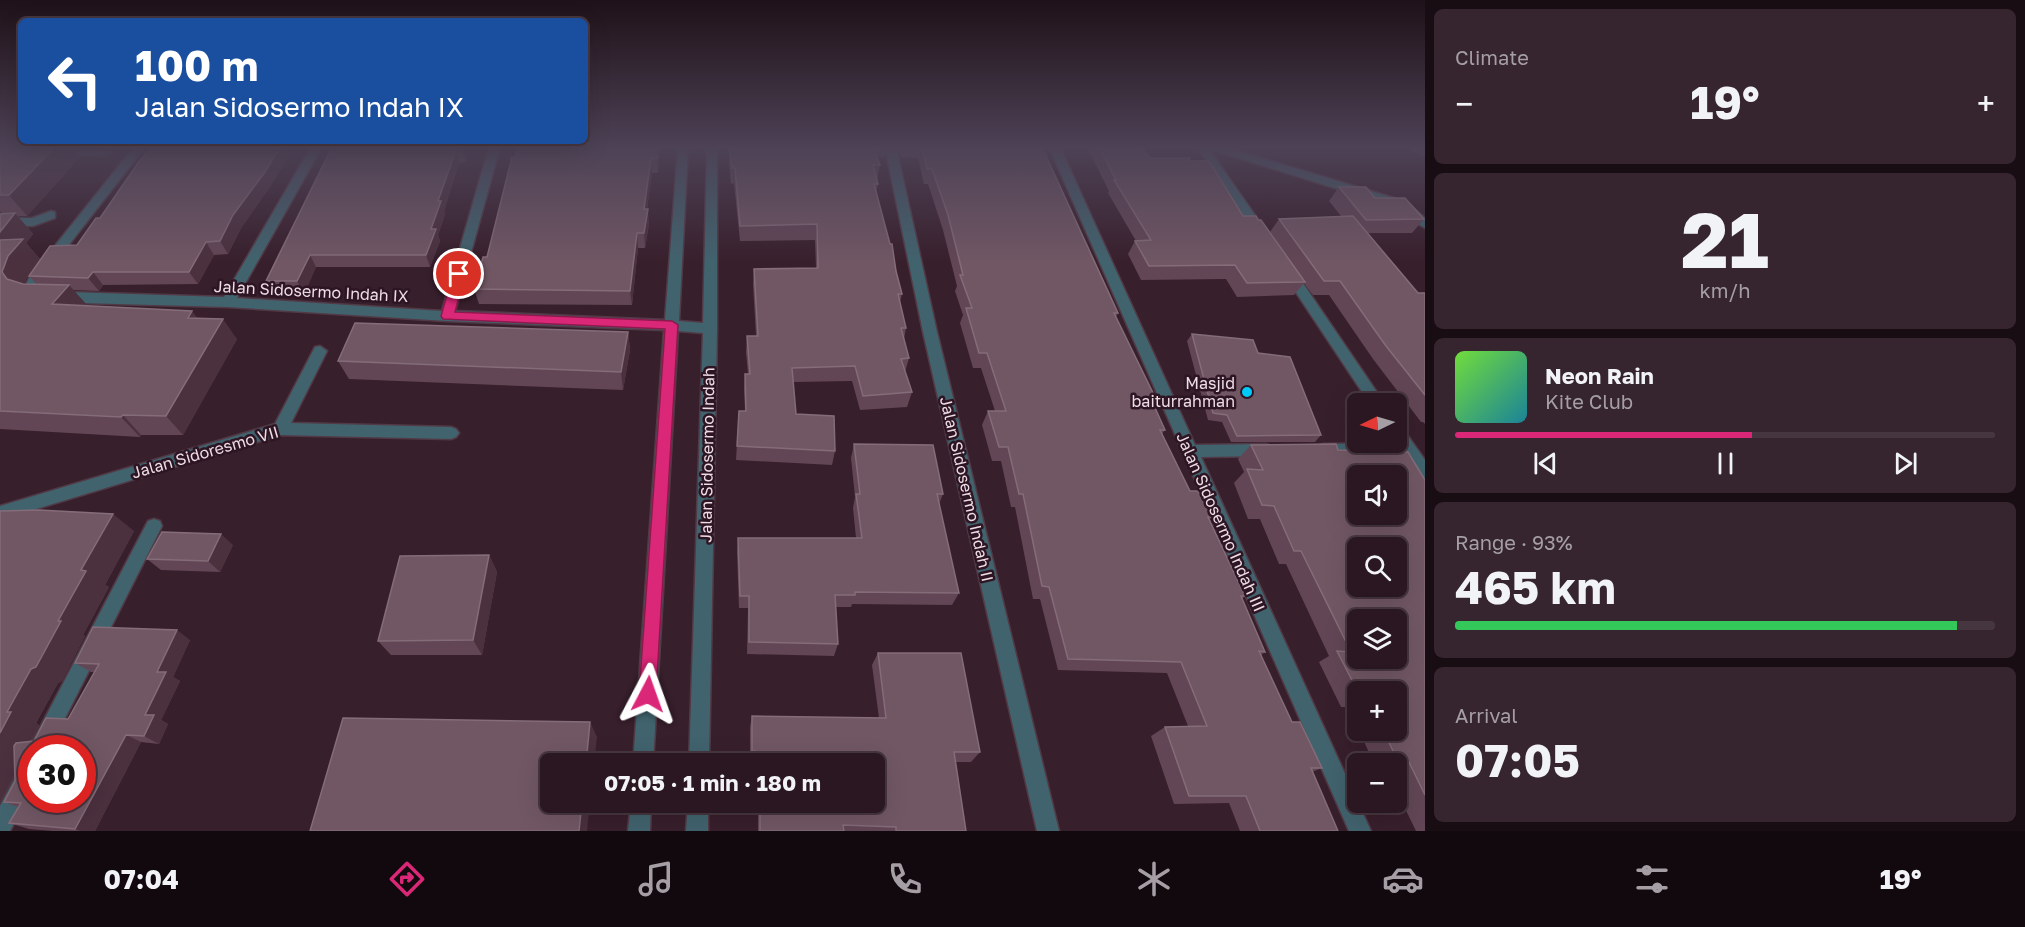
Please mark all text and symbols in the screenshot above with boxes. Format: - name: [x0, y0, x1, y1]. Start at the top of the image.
- text: 100 m: [135, 40, 258, 90]
- icon: left: [36, 42, 114, 120]
- text: Climate: [1455, 45, 1529, 69]
- text: 19°: [1690, 75, 1760, 129]
- text: −: [1455, 84, 1473, 123]
- text: +: [1977, 84, 1995, 123]
- text: Jalan Sidosermo Indah IX: [135, 91, 464, 123]
- text: 21: [1681, 192, 1769, 285]
- pin: [433, 248, 484, 299]
- icon: arrive: [442, 257, 475, 290]
- street label: Jalan Sidosermo Indah IX: [213, 276, 409, 306]
- text: km/h: [1700, 278, 1750, 302]
- text: Neon Rain: [1545, 362, 1654, 389]
- street label: Jalan Sidosermo Indah: [695, 367, 719, 543]
- place label: Masjid baiturrahman: [1132, 373, 1235, 411]
- marker: Masjid baiturrahman: [1240, 385, 1254, 399]
- text: Kite Club: [1545, 389, 1633, 413]
- north arrow: [1347, 393, 1407, 453]
- map controls: [1347, 393, 1407, 813]
- street label: Jalan Sidosermo Indah II: [936, 395, 998, 583]
- street label: Jalan Sidoresmo VII: [129, 421, 281, 483]
- street label: Jalan Sidosermo Indah III: [1172, 429, 1270, 615]
- icon: previous: [1529, 447, 1562, 480]
- icon: pause: [1709, 447, 1742, 480]
- icon: next: [1889, 447, 1922, 480]
- button: sound: [1347, 465, 1407, 525]
- text: Range · 93%: [1455, 530, 1573, 554]
- button: search: [1347, 537, 1407, 597]
- text: 465 km: [1455, 560, 1616, 614]
- button: layers: [1347, 609, 1407, 669]
- position arrow: [616, 662, 680, 726]
- button: +: [1347, 681, 1407, 741]
- text: Arrival: [1455, 703, 1518, 727]
- text: 07:05: [1455, 733, 1580, 787]
- speed limit sign: 30: [18, 735, 96, 813]
- button: −: [1347, 753, 1407, 813]
- text: 07:05 · 1 min · 180 m: [604, 769, 821, 796]
- icon: directions: [386, 858, 428, 900]
- icon: music: [635, 858, 677, 900]
- icon: phone: [884, 858, 926, 900]
- icon: climate: [1133, 858, 1175, 900]
- icon: car: [1382, 858, 1424, 900]
- icon: filters: [1631, 858, 1673, 900]
- text: 07:04: [104, 863, 179, 895]
- text: 19°: [1880, 863, 1921, 895]

